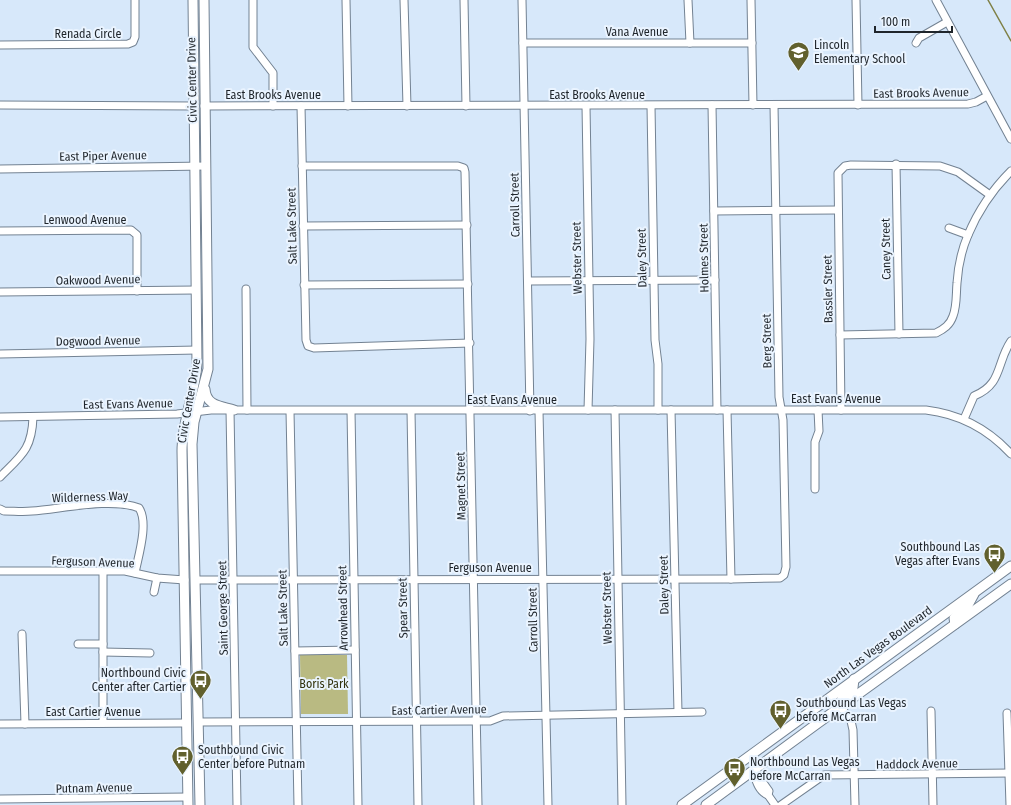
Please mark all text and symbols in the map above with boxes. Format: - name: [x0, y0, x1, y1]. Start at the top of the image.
- scale bar: [875, 8, 952, 34]
- text: 100 m: [881, 15, 910, 29]
- street label: Vana Avenue: [606, 25, 668, 39]
- street label: Renada Circle: [55, 27, 121, 41]
- street label: Civic Center Drive: [184, 37, 200, 123]
- place label: Lincoln Elementary School: [814, 38, 905, 66]
- school or university icon: Lincoln Elementary School: [786, 39, 812, 72]
- street label: East Brooks Avenue: [873, 85, 969, 101]
- street label: East Brooks Avenue: [225, 88, 321, 102]
- street label: East Brooks Avenue: [549, 88, 645, 102]
- street label: East Piper Avenue: [59, 148, 147, 164]
- street label: Carroll Street: [507, 172, 523, 238]
- street label: Salt Lake Street: [284, 188, 300, 264]
- street label: Lenwood Avenue: [43, 213, 127, 227]
- street label: Caney Street: [878, 218, 894, 280]
- street label: Webster Street: [569, 222, 585, 294]
- street label: Holmes Street: [696, 223, 712, 293]
- street label: Daley Street: [634, 228, 650, 288]
- street label: Bassler Street: [820, 255, 836, 323]
- street label: Oakwood Avenue: [56, 272, 141, 288]
- street label: Berg Street: [760, 314, 774, 368]
- street label: Dogwood Avenue: [56, 333, 141, 349]
- street label: Civic Center Drive: [175, 358, 203, 444]
- street label: East Evans Avenue: [791, 392, 881, 406]
- street label: East Evans Avenue: [467, 393, 557, 407]
- street label: East Evans Avenue: [83, 396, 173, 412]
- street label: Magnet Street: [453, 452, 469, 520]
- street label: Wilderness Way: [51, 489, 129, 505]
- place label: Southbound Las Vegas after Evans: [895, 540, 980, 568]
- bus stop icon: Southbound Las Vegas after Evans: [982, 541, 1008, 574]
- street label: Ferguson Avenue: [51, 554, 135, 570]
- street label: Daley Street: [656, 555, 672, 615]
- street label: Saint George Street: [215, 560, 231, 655]
- street label: Ferguson Avenue: [448, 561, 532, 575]
- street label: Arrowhead Street: [335, 565, 351, 651]
- street label: Salt Lake Street: [275, 570, 291, 646]
- street label: Webster Street: [599, 572, 615, 644]
- street label: Spear Street: [395, 578, 411, 638]
- street label: Carroll Street: [525, 587, 541, 653]
- street label: North Las Vegas Boulevard: [821, 603, 935, 691]
- place label: Northbound Civic Center after Cartier: [92, 666, 187, 694]
- bus stop icon: Northbound Civic Center after Cartier: [188, 667, 214, 700]
- park label: Boris Park: [299, 677, 349, 691]
- place label: Southbound Las Vegas before McCarran: [796, 696, 906, 724]
- bus stop icon: Southbound Las Vegas before McCarran: [767, 697, 793, 730]
- street label: East Cartier Avenue: [391, 702, 487, 718]
- street label: East Cartier Avenue: [45, 705, 141, 719]
- place label: Southbound Civic Center before Putnam: [198, 743, 305, 771]
- bus stop icon: Southbound Civic Center before Putnam: [170, 744, 196, 777]
- place label: Northbound Las Vegas before McCarran: [750, 755, 860, 783]
- bus stop icon: Northbound Las Vegas before McCarran: [721, 756, 747, 789]
- street label: Haddock Avenue: [876, 756, 958, 772]
- street label: Putnam Avenue: [56, 780, 132, 796]

